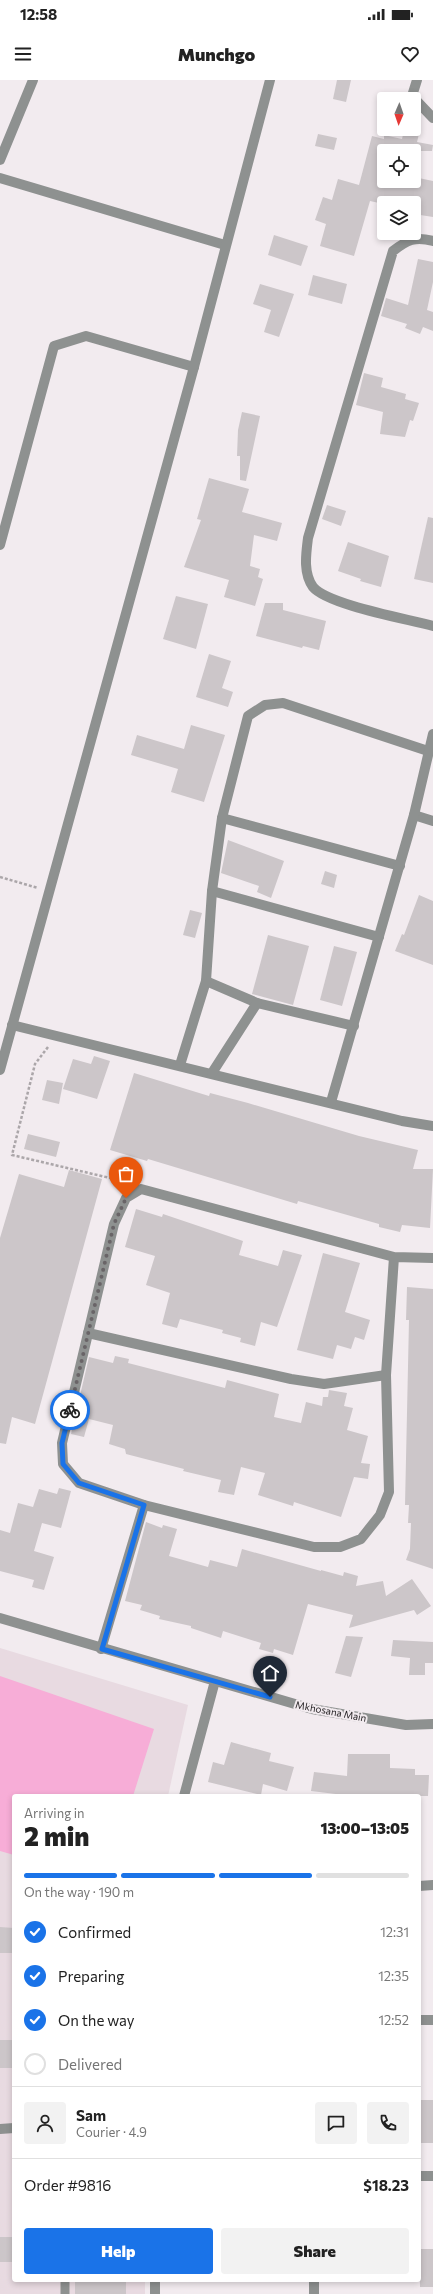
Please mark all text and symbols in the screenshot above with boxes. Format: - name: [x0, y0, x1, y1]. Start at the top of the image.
- text: 12:58: [20, 5, 57, 23]
- icon: menu: [12, 43, 34, 65]
- text: Munchgo: [178, 43, 255, 65]
- icon: heart: [399, 43, 421, 65]
- north arrow: [377, 92, 421, 136]
- map controls: [377, 92, 421, 240]
- button: locate: [377, 144, 421, 188]
- button: layers: [377, 196, 421, 240]
- pin: [109, 1157, 143, 1198]
- icon: bag: [115, 1163, 137, 1185]
- courier: [50, 1390, 90, 1430]
- icon: bike: [59, 1399, 81, 1421]
- pin: [253, 1656, 287, 1697]
- icon: home: [259, 1662, 281, 1684]
- street label: Mkhosana Main: [294, 1698, 368, 1724]
- text: Arriving in: [24, 1805, 84, 1821]
- text: 13:00–13:05: [320, 1819, 409, 1837]
- text: 2 min: [24, 1820, 89, 1851]
- text: On the way · 190 m: [24, 1884, 134, 1900]
- icon: check: [24, 1921, 46, 1943]
- text: Confirmed: [58, 1923, 131, 1941]
- text: 12:31: [380, 1924, 409, 1940]
- icon: check: [24, 1965, 46, 1987]
- text: Preparing: [58, 1967, 124, 1985]
- text: 12:35: [378, 1968, 409, 1984]
- icon: check: [24, 2009, 46, 2031]
- text: On the way: [58, 2011, 135, 2029]
- text: 12:52: [378, 2012, 409, 2028]
- text: Delivered: [58, 2055, 122, 2073]
- button: person: [24, 2102, 66, 2144]
- button: chat: [315, 2102, 357, 2144]
- button: phone: [367, 2102, 409, 2144]
- text: Sam: [76, 2106, 106, 2124]
- text: Courier · 4.9: [76, 2124, 147, 2140]
- text: Order #9816: [24, 2176, 111, 2194]
- text: $18.23: [363, 2176, 409, 2194]
- button: Help: [24, 2228, 213, 2274]
- button: Share: [221, 2228, 409, 2274]

